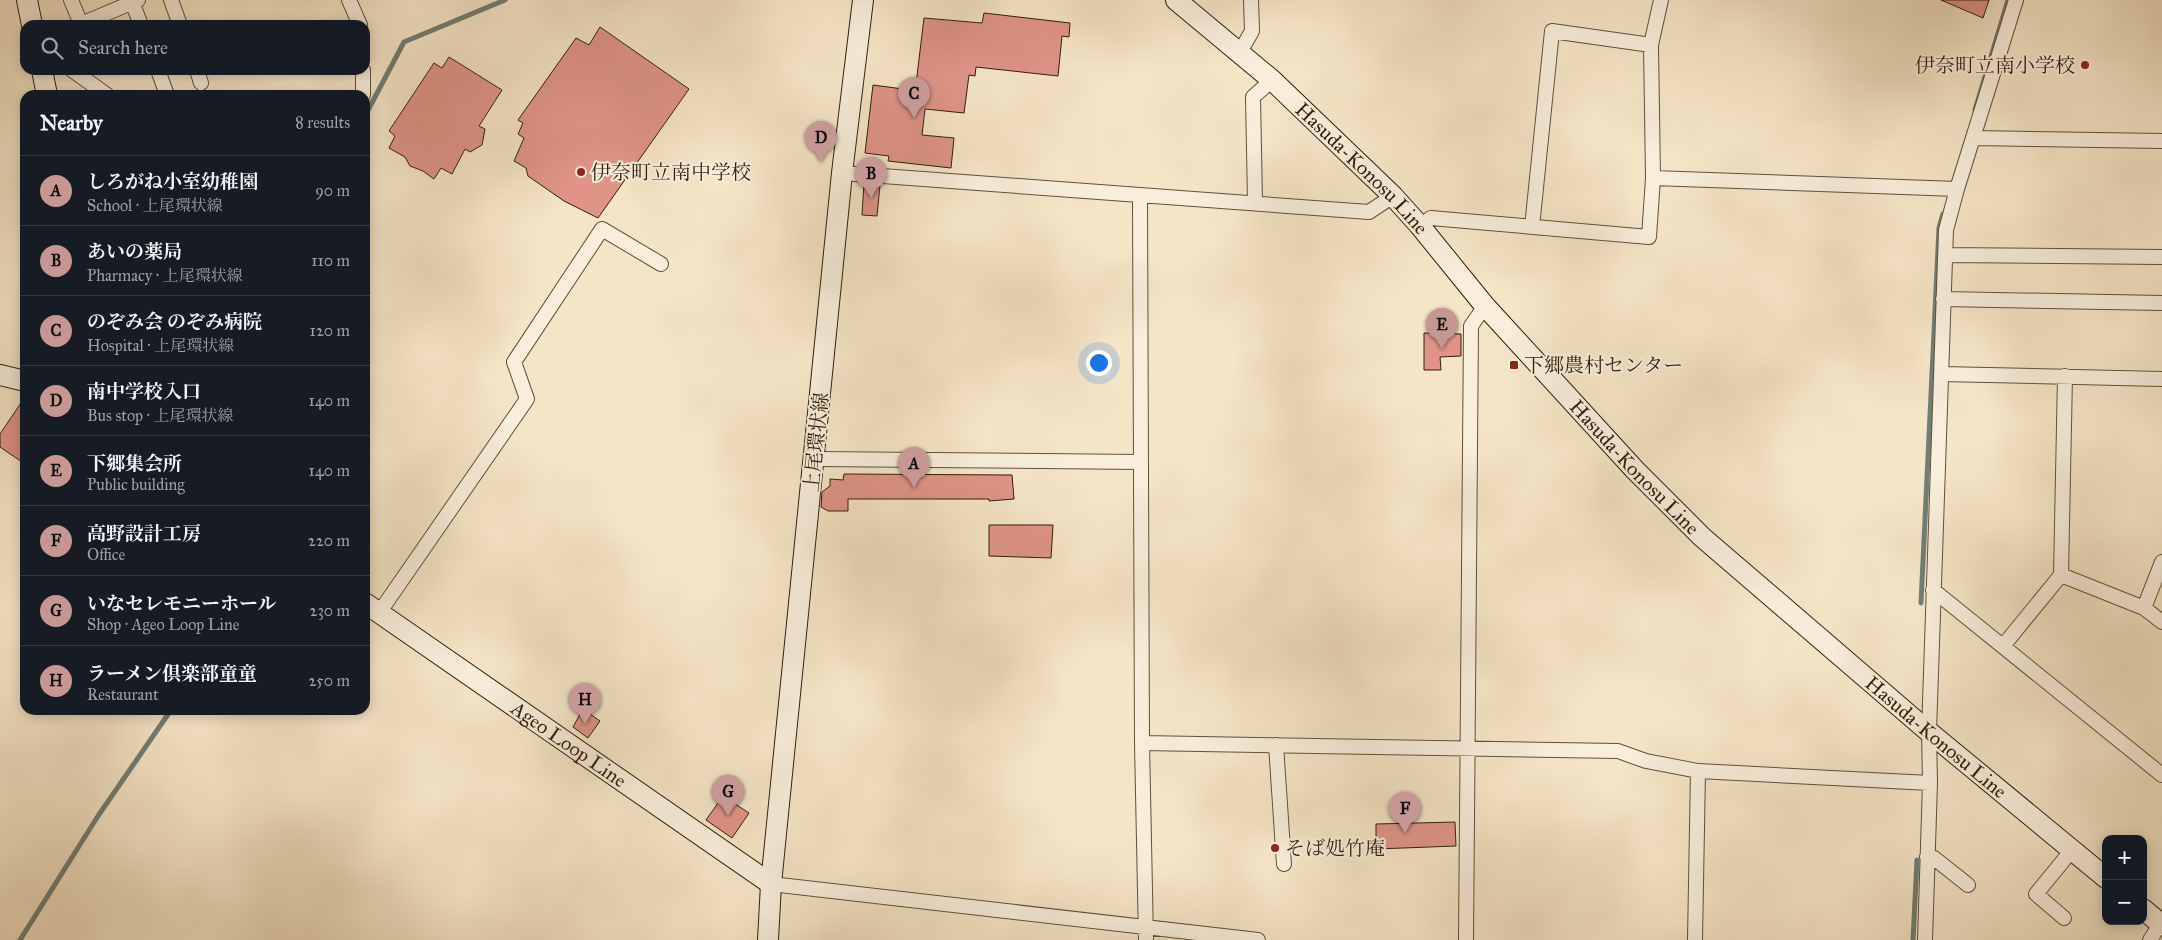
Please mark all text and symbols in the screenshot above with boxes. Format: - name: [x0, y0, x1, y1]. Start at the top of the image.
- search box: [20, 20, 370, 75]
- icon: search: [38, 34, 66, 62]
- text: Search here: [78, 36, 168, 59]
- place label: 伊奈町立南小学校: [1915, 53, 2075, 77]
- marker: 伊奈町立南小学校: [2079, 59, 2091, 71]
- pin: C: [898, 77, 930, 118]
- street label: Hasuda-Konosu Line: [1291, 97, 1434, 239]
- text: Nearby: [40, 110, 103, 136]
- text: 8 results: [295, 113, 350, 132]
- pin: D: [805, 121, 837, 162]
- pin: B: [855, 157, 887, 198]
- place label: 伊奈町立南中学校: [591, 160, 751, 184]
- marker: 伊奈町立南中学校: [575, 166, 587, 178]
- text: しろがね小室幼稚園: [87, 170, 258, 193]
- text: A: [51, 181, 61, 200]
- text: 90 m: [315, 181, 350, 200]
- text: School · 上尾環状線: [87, 196, 223, 215]
- text: あいの薬局: [87, 240, 182, 263]
- text: B: [51, 251, 61, 270]
- text: 110 m: [311, 251, 350, 270]
- text: Pharmacy · 上尾環状線: [87, 266, 243, 285]
- pin: E: [1426, 308, 1458, 349]
- text: のぞみ会 のぞみ病院: [87, 310, 262, 333]
- text: C: [51, 321, 61, 340]
- text: 120 m: [310, 321, 350, 340]
- text: Hospital · 上尾環状線: [87, 336, 234, 355]
- your location: [1086, 350, 1112, 376]
- place label: 下郷農村センター: [1524, 353, 1683, 377]
- marker: 下郷農村センター: [1508, 359, 1520, 371]
- text: 南中学校入口: [87, 380, 201, 403]
- text: D: [50, 391, 62, 410]
- text: 140 m: [309, 391, 350, 410]
- street label: 上尾環状線: [799, 391, 833, 493]
- street label: Hasuda-Konosu Line: [1565, 395, 1705, 540]
- text: Bus stop · 上尾環状線: [87, 406, 233, 425]
- pin: A: [898, 447, 930, 488]
- text: 下郷集会所: [87, 452, 182, 475]
- text: E: [50, 461, 62, 480]
- text: 140 m: [309, 461, 350, 480]
- text: Public building: [87, 475, 185, 494]
- text: 高野設計工房: [87, 522, 201, 545]
- text: F: [51, 531, 61, 550]
- text: 220 m: [308, 531, 350, 550]
- text: Office: [87, 545, 125, 564]
- text: いなセレモニーホール: [87, 592, 277, 615]
- text: G: [50, 601, 62, 620]
- text: 230 m: [310, 601, 350, 620]
- text: Shop · Ageo Loop Line: [87, 615, 239, 634]
- text: ラーメン倶楽部童童: [87, 662, 257, 685]
- text: H: [49, 671, 63, 690]
- text: 250 m: [309, 671, 350, 690]
- street label: Hasuda-Konosu Line: [1861, 671, 2012, 803]
- pin: H: [569, 683, 601, 724]
- text: Restaurant: [87, 685, 159, 704]
- street label: Ageo Loop Line: [506, 695, 631, 792]
- pin: G: [712, 775, 744, 816]
- pin: F: [1389, 792, 1421, 833]
- map controls: [2102, 835, 2147, 925]
- button: +: [2102, 835, 2147, 880]
- place label: そば処竹庵: [1285, 836, 1385, 860]
- marker: そば処竹庵: [1269, 842, 1281, 854]
- button: −: [2102, 880, 2147, 925]

